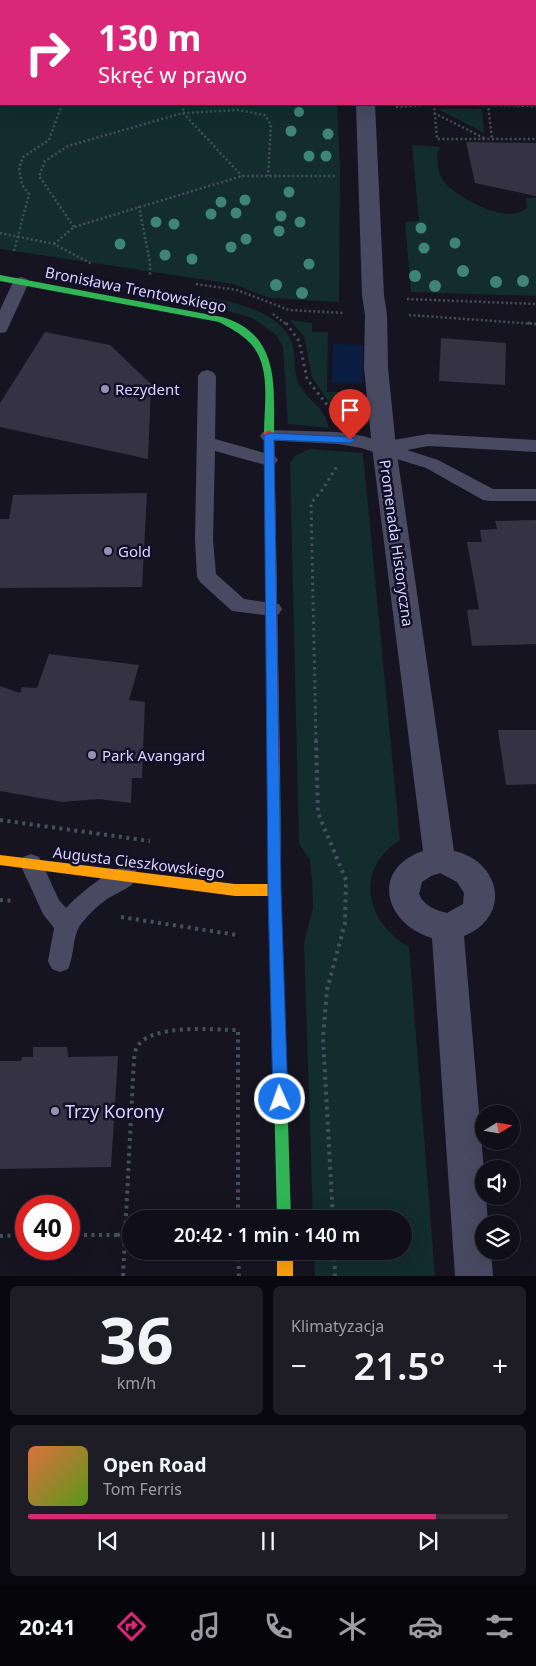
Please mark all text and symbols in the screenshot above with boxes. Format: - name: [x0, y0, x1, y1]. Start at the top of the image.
- text: 130 m: [98, 14, 201, 61]
- icon: right: [15, 20, 80, 85]
- text: Skręć w prawo: [98, 59, 247, 89]
- street label: Bronisława Trentowskiego: [44, 262, 228, 316]
- place label: Rezydent: [115, 379, 180, 399]
- marker: Rezydent: [99, 383, 111, 395]
- pin: [329, 389, 371, 440]
- icon: arrive: [336, 396, 364, 424]
- street label: Promenada Historyczna: [375, 458, 419, 628]
- place label: Gold: [118, 541, 151, 561]
- marker: Gold: [102, 545, 114, 557]
- place label: Park Avangard: [102, 745, 205, 765]
- marker: Park Avangard: [86, 749, 98, 761]
- street label: Augusta Cieszkowskiego: [52, 842, 226, 882]
- position arrow: [253, 1072, 305, 1124]
- place label: Trzy Korony: [65, 1099, 165, 1123]
- marker: Trzy Korony: [49, 1105, 61, 1117]
- north arrow: [475, 1105, 520, 1150]
- map controls: [475, 1105, 520, 1260]
- button: sound: [475, 1160, 520, 1205]
- speed limit sign: 40: [15, 1195, 80, 1260]
- button: layers: [475, 1215, 520, 1260]
- text: 20:42 · 1 min · 140 m: [174, 1222, 360, 1248]
- text: 36: [99, 1295, 174, 1383]
- text: Klimatyzacja: [291, 1315, 384, 1337]
- text: 21.5°: [354, 1339, 445, 1391]
- text: −: [291, 1346, 307, 1384]
- text: +: [492, 1346, 508, 1384]
- text: km/h: [117, 1372, 156, 1394]
- text: Open Road: [103, 1452, 206, 1478]
- text: Tom Ferris: [103, 1478, 182, 1500]
- icon: previous: [94, 1527, 122, 1555]
- icon: pause: [254, 1527, 282, 1555]
- icon: next: [414, 1527, 442, 1555]
- icon: directions: [114, 1609, 149, 1644]
- icon: music: [188, 1609, 223, 1644]
- icon: phone: [261, 1609, 296, 1644]
- icon: climate: [335, 1609, 370, 1644]
- icon: car: [408, 1609, 443, 1644]
- icon: filters: [482, 1609, 517, 1644]
- text: 20:41: [19, 1611, 76, 1641]

